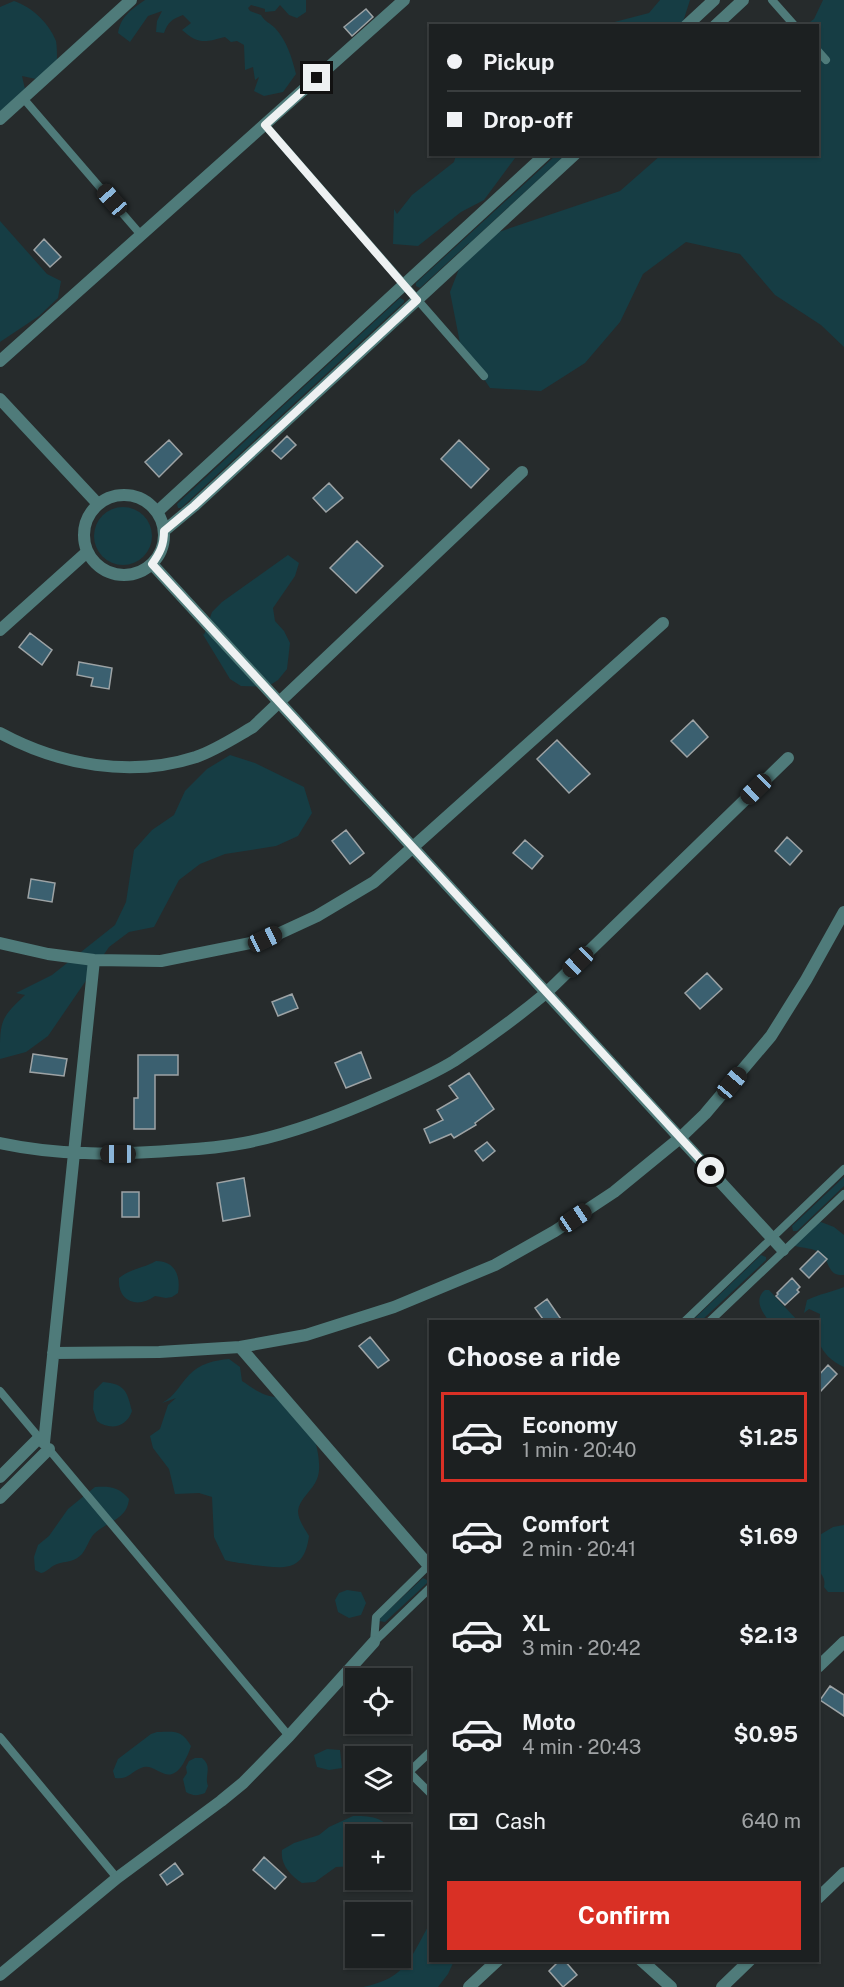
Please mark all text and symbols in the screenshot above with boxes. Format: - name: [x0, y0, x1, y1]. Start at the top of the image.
- text: Pickup: [483, 49, 554, 75]
- route end: [303, 64, 330, 91]
- text: Drop-off: [483, 107, 573, 133]
- car: [93, 181, 131, 219]
- car: [737, 770, 775, 808]
- car: [245, 923, 285, 955]
- car: [559, 943, 597, 981]
- car: [714, 1063, 750, 1103]
- car: [100, 1145, 136, 1163]
- route start: [697, 1157, 724, 1184]
- car: [555, 1200, 595, 1236]
- text: Choose a ride: [447, 1340, 621, 1372]
- icon: car: [450, 1410, 504, 1464]
- text: Economy: [522, 1412, 618, 1438]
- text: $1.25: [738, 1424, 798, 1450]
- text: 1 min · 20:40: [522, 1438, 636, 1462]
- icon: car: [450, 1509, 504, 1563]
- text: Comfort: [522, 1511, 609, 1537]
- text: $1.69: [739, 1523, 798, 1549]
- text: 2 min · 20:41: [522, 1537, 636, 1561]
- icon: car: [450, 1608, 504, 1662]
- text: XL: [522, 1610, 550, 1636]
- text: $2.13: [739, 1622, 798, 1648]
- text: 3 min · 20:42: [522, 1636, 641, 1660]
- map controls: [345, 1668, 411, 1968]
- button: locate: [345, 1668, 411, 1734]
- icon: car: [450, 1707, 504, 1761]
- text: Moto: [522, 1709, 576, 1735]
- text: $0.95: [734, 1721, 798, 1747]
- text: 4 min · 20:43: [522, 1735, 641, 1759]
- button: layers: [345, 1746, 411, 1812]
- icon: cash: [447, 1805, 480, 1838]
- text: Cash: [495, 1808, 546, 1834]
- text: 640 m: [742, 1809, 801, 1833]
- button: +: [345, 1824, 411, 1890]
- button: Confirm: [447, 1881, 801, 1950]
- button: −: [345, 1902, 411, 1968]

